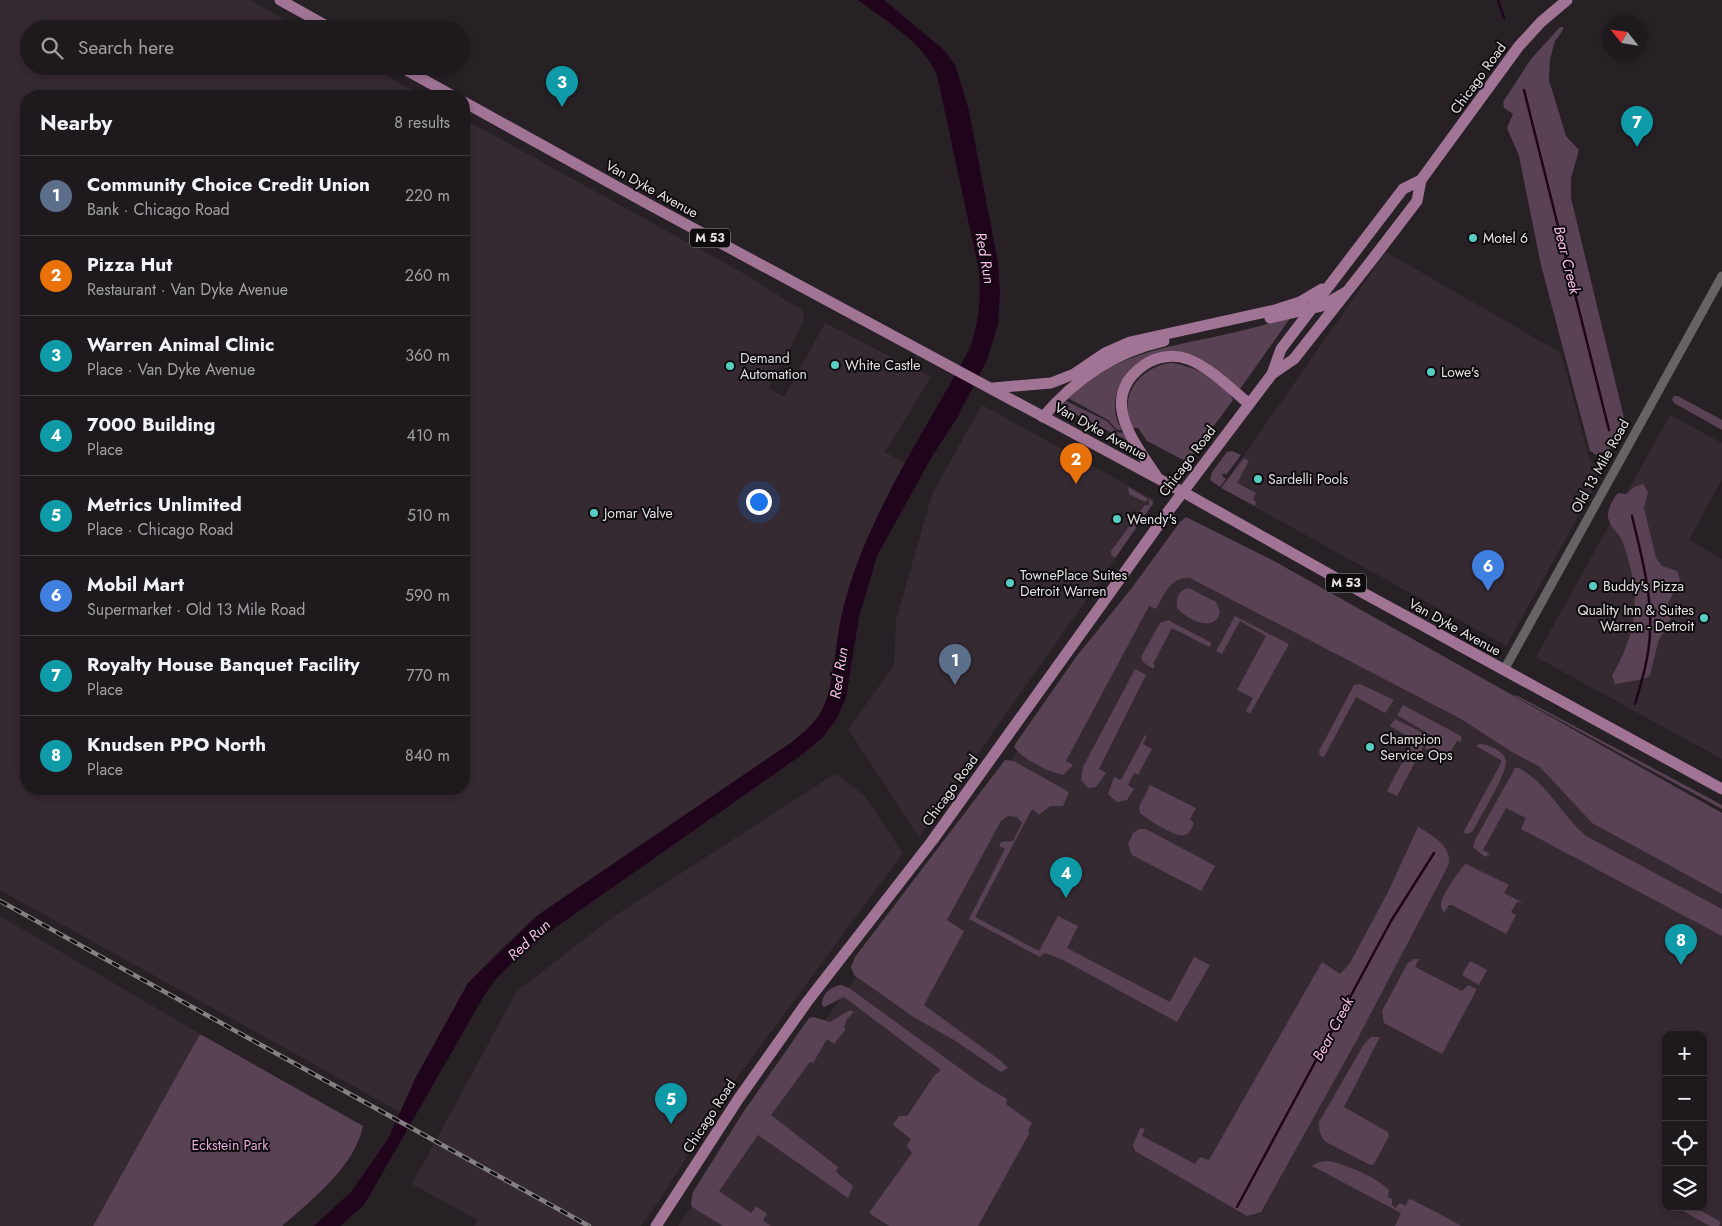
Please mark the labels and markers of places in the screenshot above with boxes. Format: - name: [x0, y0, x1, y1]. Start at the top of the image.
- pin: 3: [546, 66, 578, 107]
- pin: 7: [1621, 106, 1653, 147]
- place label: Motel 6: [1483, 228, 1528, 248]
- marker: Motel 6: [1467, 232, 1479, 244]
- place label: Demand Automation: [740, 348, 807, 384]
- place label: White Castle: [845, 355, 920, 375]
- marker: White Castle: [829, 359, 841, 371]
- marker: Demand Automation: [724, 360, 736, 372]
- place label: Lowe's: [1441, 362, 1479, 382]
- marker: Lowe's: [1425, 366, 1437, 378]
- pin: 2: [1060, 443, 1092, 484]
- place label: Sardelli Pools: [1268, 469, 1348, 489]
- marker: Sardelli Pools: [1252, 473, 1264, 485]
- place label: Jomar Valve: [602, 503, 673, 523]
- marker: Jomar Valve: [588, 507, 600, 519]
- place label: Wendy's: [1127, 509, 1177, 529]
- marker: Wendy's: [1111, 513, 1123, 525]
- pin: 6: [1472, 550, 1504, 591]
- place label: TownePlace Suites Detroit Warren: [1020, 565, 1128, 601]
- place label: Buddy's Pizza: [1603, 576, 1684, 596]
- marker: TownePlace Suites Detroit Warren: [1004, 577, 1016, 589]
- marker: Buddy's Pizza: [1587, 580, 1599, 592]
- place label: Quality Inn & Suites Warren - Detroit: [1577, 600, 1695, 636]
- marker: Quality Inn & Suites Warren - Detroit: [1698, 612, 1710, 624]
- pin: 1: [939, 644, 971, 685]
- place label: Champion Service Ops: [1380, 729, 1453, 765]
- marker: Champion Service Ops: [1364, 741, 1376, 753]
- pin: 4: [1050, 857, 1082, 898]
- pin: 8: [1665, 924, 1697, 965]
- pin: 5: [655, 1083, 687, 1124]

